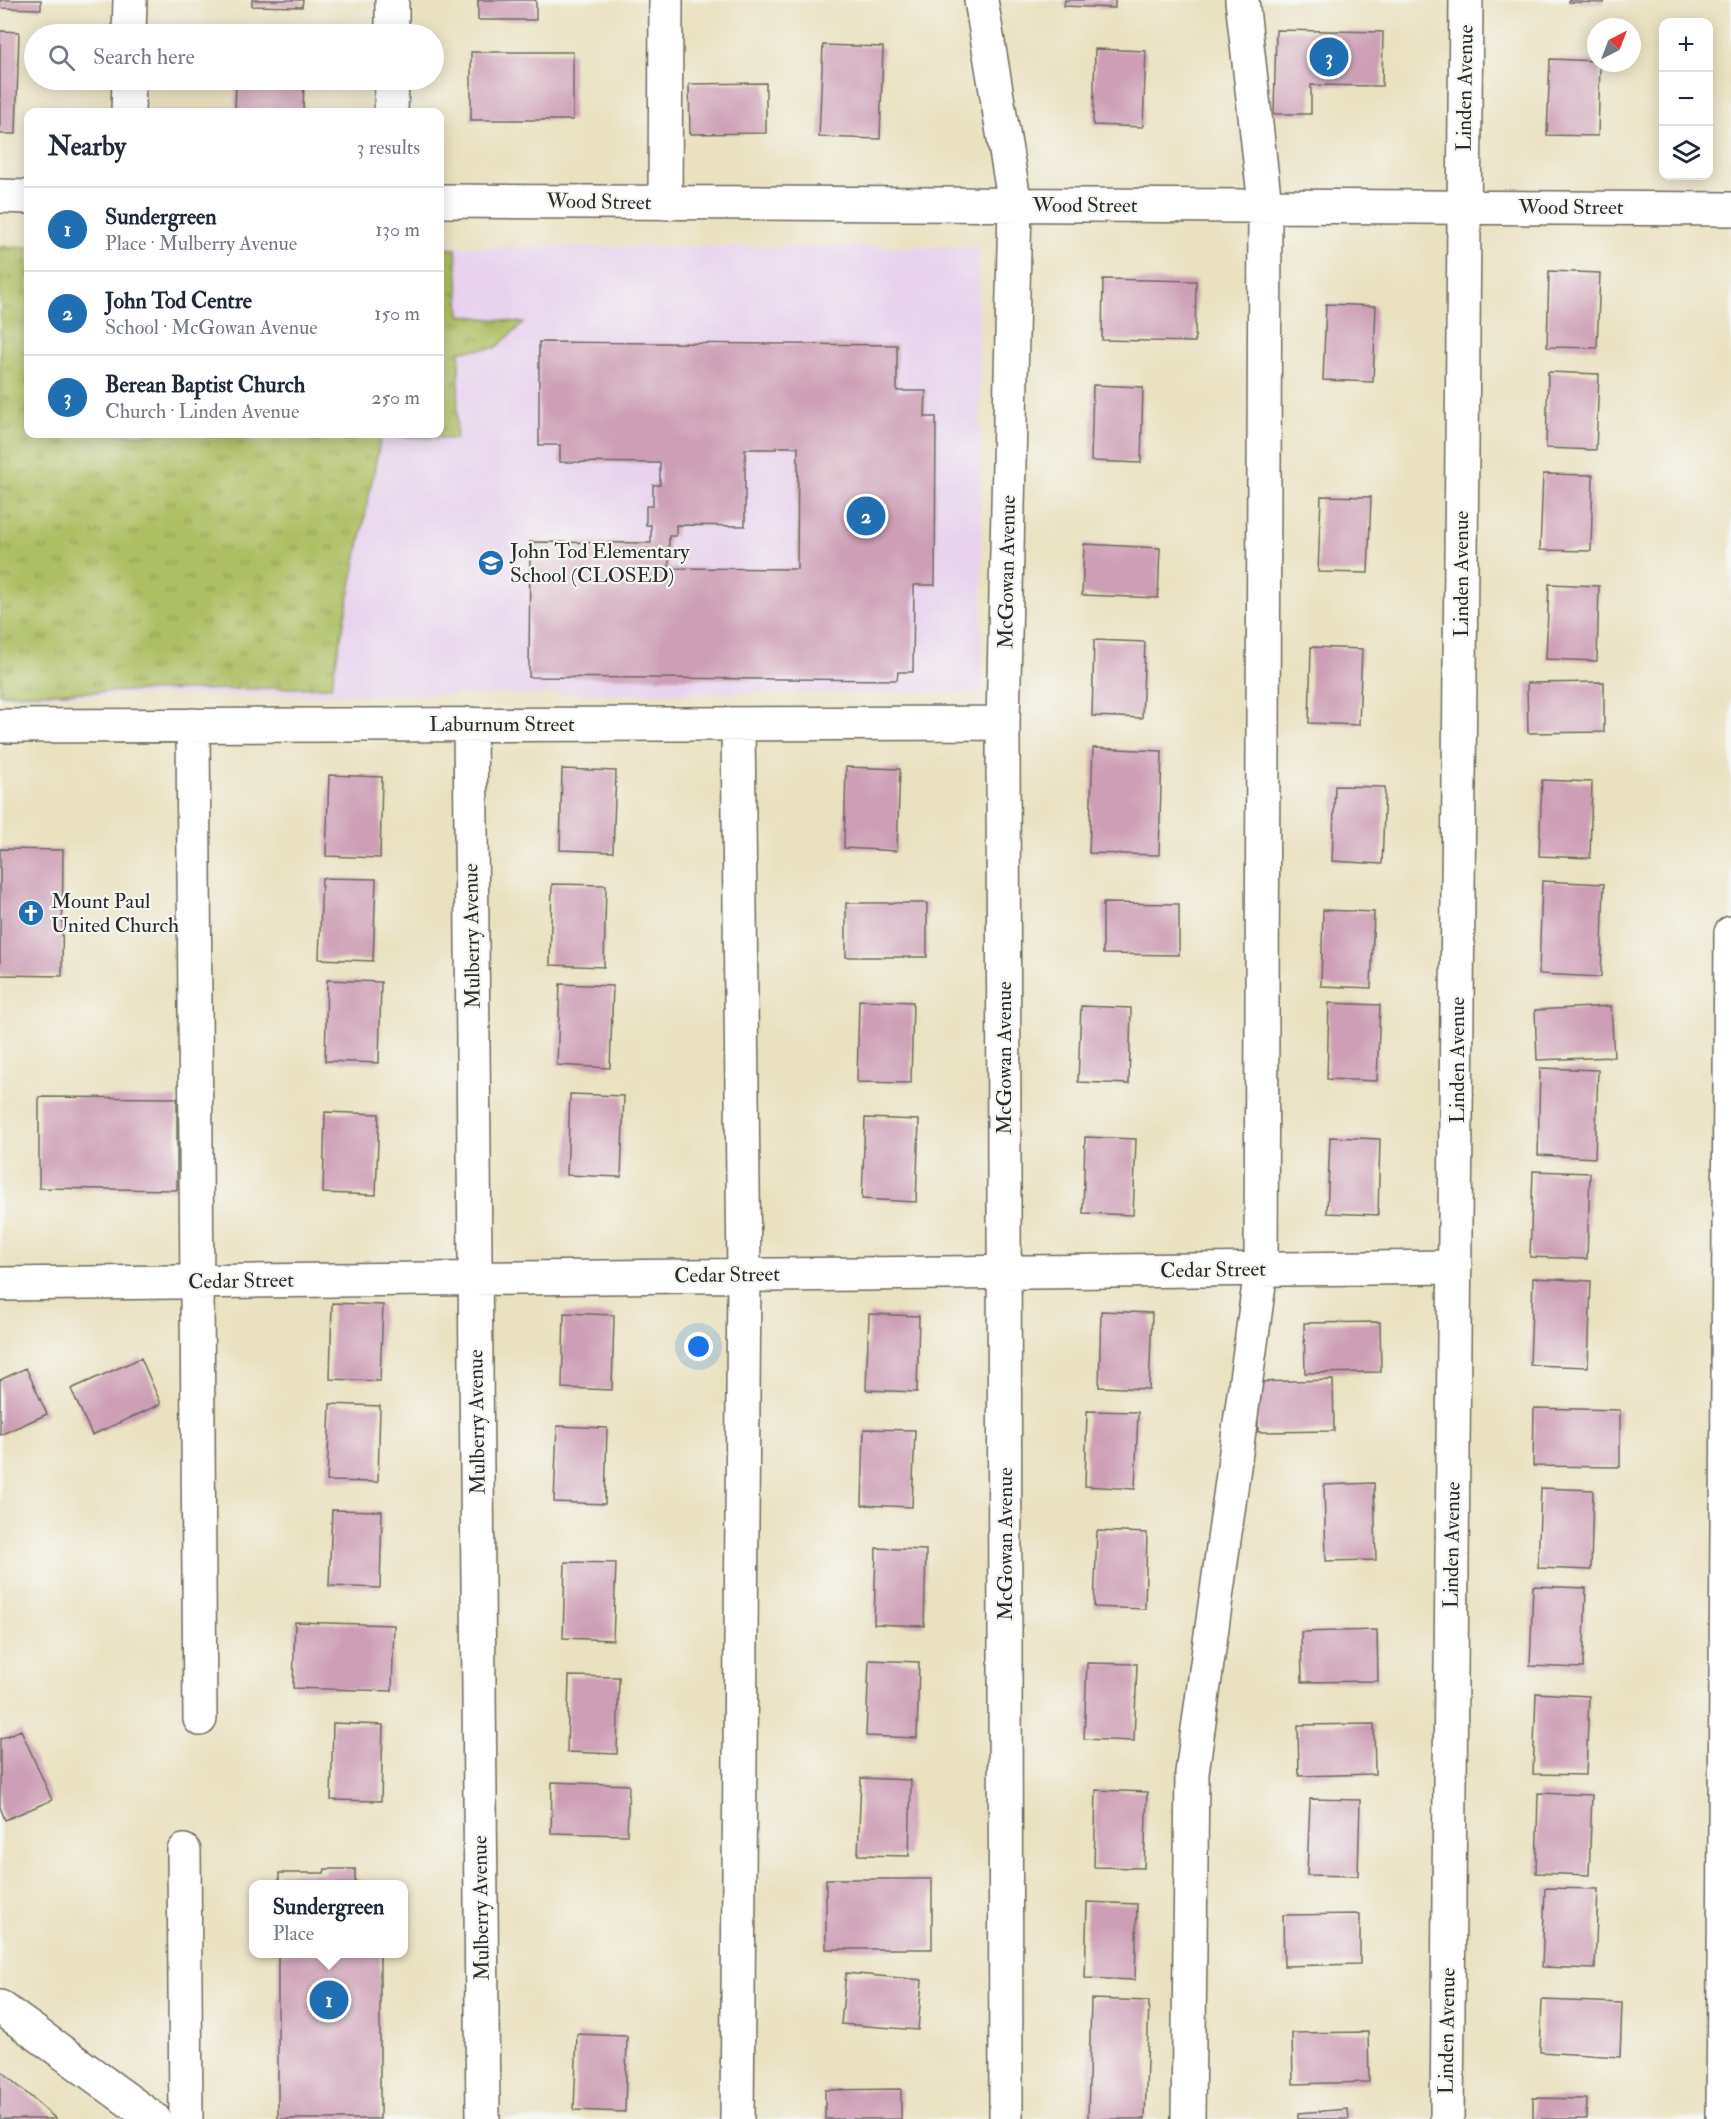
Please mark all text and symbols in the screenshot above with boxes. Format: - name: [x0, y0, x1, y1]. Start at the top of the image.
- north arrow: [1587, 18, 1641, 72]
- map controls: [1659, 18, 1713, 180]
- button: +: [1659, 18, 1713, 72]
- search box: [24, 24, 444, 90]
- street label: Linden Avenue: [1450, 24, 1480, 152]
- pin: 3: [1310, 34, 1348, 80]
- icon: search: [45, 41, 78, 74]
- text: Search here: [93, 43, 195, 71]
- button: −: [1659, 72, 1713, 126]
- button: layers: [1659, 126, 1713, 180]
- text: Nearby: [48, 131, 126, 163]
- text: 3 results: [357, 135, 420, 160]
- street label: Wood Street: [545, 188, 652, 216]
- street label: Wood Street: [1031, 192, 1138, 219]
- street label: Wood Street: [1517, 194, 1624, 221]
- text: Sundergreen: [105, 203, 217, 231]
- text: 1: [64, 217, 71, 242]
- text: 130 m: [375, 217, 420, 242]
- text: Place · Mulberry Avenue: [105, 231, 297, 256]
- text: John Tod Centre: [105, 287, 252, 315]
- text: 2: [62, 301, 73, 326]
- text: 150 m: [374, 301, 420, 326]
- text: School · McGowan Avenue: [105, 315, 318, 340]
- text: Berean Baptist Church: [105, 371, 305, 399]
- text: 3: [64, 385, 71, 410]
- text: 250 m: [371, 385, 420, 410]
- text: Church · Linden Avenue: [105, 399, 299, 424]
- pin: 2: [846, 494, 886, 538]
- street label: McGowan Avenue: [992, 495, 1022, 649]
- street label: Linden Avenue: [1448, 510, 1475, 637]
- place label: John Tod Elementary School (CLOSED): [509, 538, 690, 589]
- school or university icon: John Tod Elementary School (CLOSED): [476, 548, 506, 578]
- street label: Laburnum Street: [429, 711, 575, 738]
- street label: Mulberry Avenue: [457, 863, 487, 1009]
- place label: Mount Paul United Church: [51, 888, 179, 939]
- church icon: Mount Paul United Church: [16, 898, 46, 928]
- street label: McGowan Avenue: [991, 981, 1018, 1135]
- street label: Linden Avenue: [1444, 996, 1471, 1123]
- street label: Cedar Street: [1160, 1256, 1266, 1284]
- street label: Cedar Street: [674, 1261, 780, 1289]
- street label: Cedar Street: [188, 1267, 294, 1295]
- your location: [684, 1332, 713, 1361]
- street label: Mulberry Avenue: [462, 1349, 492, 1495]
- street label: McGowan Avenue: [992, 1467, 1019, 1621]
- street label: Linden Avenue: [1437, 1481, 1467, 1609]
- street label: Mulberry Avenue: [466, 1835, 496, 1981]
- popup: [249, 1880, 408, 1958]
- text: Sundergreen: [273, 1893, 384, 1921]
- text: Place: [273, 1921, 314, 1946]
- street label: Linden Avenue: [1432, 1967, 1462, 2095]
- pin: 1: [310, 1978, 348, 2022]

